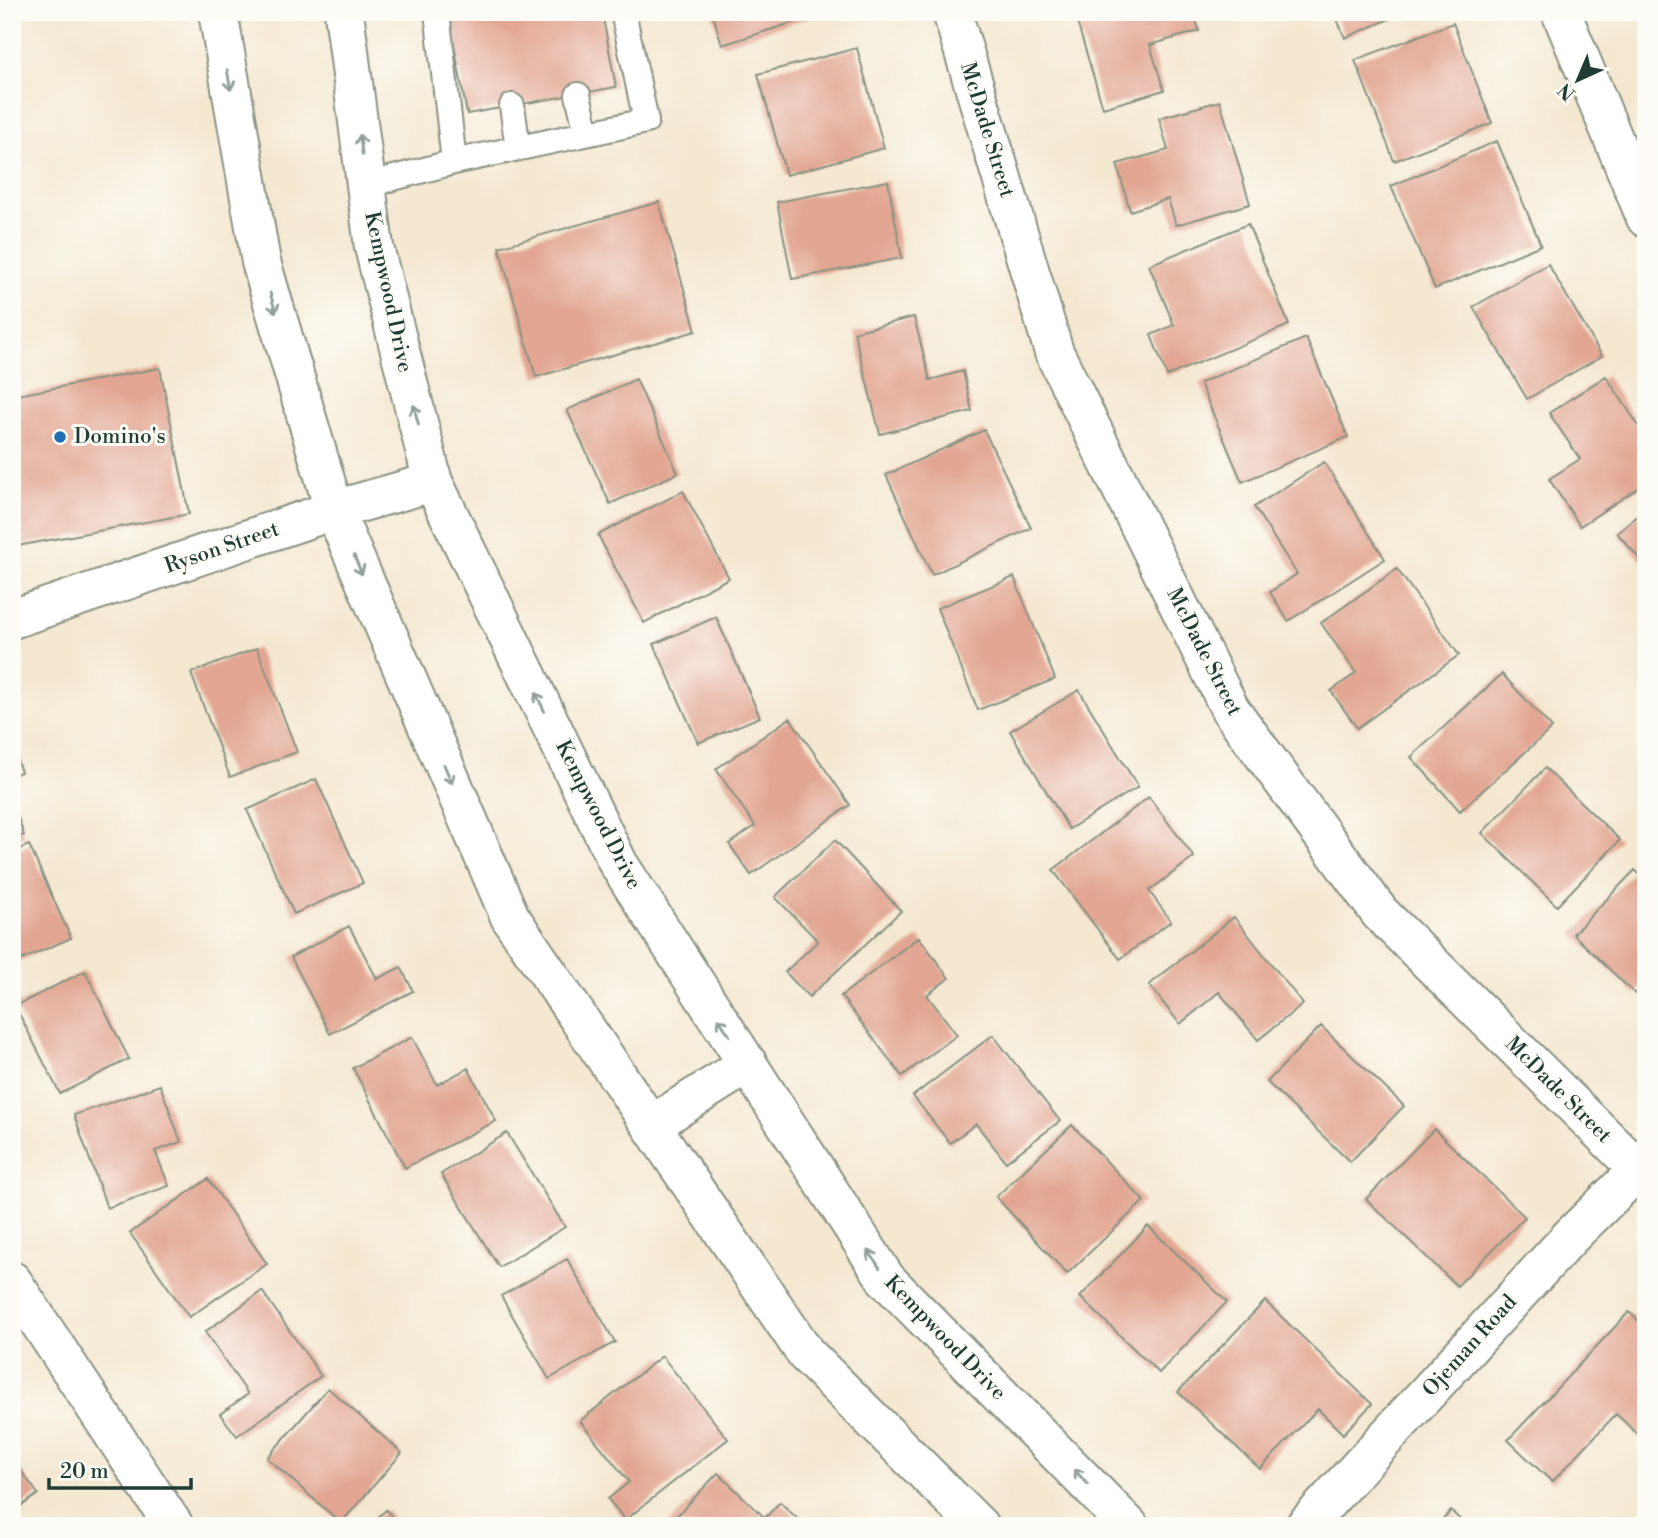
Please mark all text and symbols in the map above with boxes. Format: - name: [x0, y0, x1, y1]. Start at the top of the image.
- north arrow: [1542, 46, 1612, 116]
- street label: McDade Street: [954, 59, 1020, 201]
- one-way arrow: [223, 68, 236, 90]
- text: N: [1553, 78, 1581, 105]
- one-way arrow: [355, 134, 368, 157]
- street label: Kempwood Drive: [358, 209, 418, 375]
- one-way arrow: [267, 291, 280, 313]
- one-way arrow: [409, 405, 422, 427]
- place label: Domino's: [74, 424, 166, 450]
- marker: Domino's: [52, 429, 68, 445]
- street label: Ryson Street: [161, 516, 283, 580]
- one-way arrow: [352, 554, 365, 575]
- street label: McDade Street: [1161, 584, 1248, 721]
- one-way arrow: [532, 692, 546, 713]
- street label: Kempwood Drive: [549, 736, 647, 894]
- one-way arrow: [442, 763, 455, 784]
- one-way arrow: [717, 1018, 731, 1037]
- street label: McDade Street: [1499, 1031, 1617, 1149]
- one-way arrow: [866, 1250, 880, 1270]
- street label: Kempwood Drive: [879, 1270, 1011, 1406]
- street label: Ojeman Road: [1417, 1289, 1523, 1402]
- scale bar: [49, 1447, 191, 1491]
- text: 20 m: [60, 1459, 109, 1485]
- one-way arrow: [1073, 1469, 1090, 1486]

